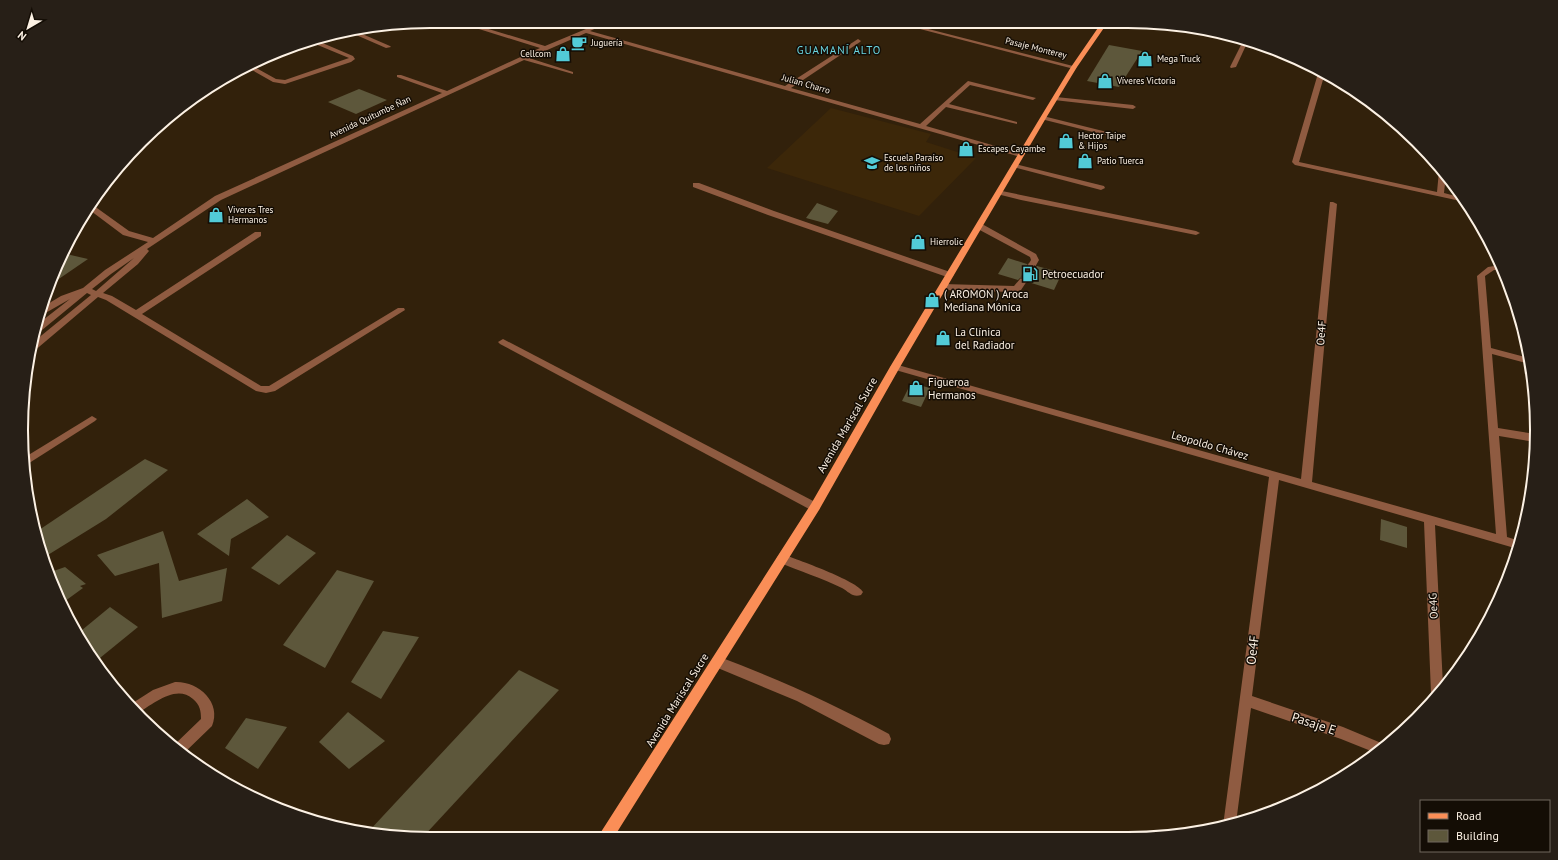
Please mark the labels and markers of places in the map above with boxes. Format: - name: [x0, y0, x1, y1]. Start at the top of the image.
- cafe icon: Juguería: [570, 34, 588, 52]
- place label: Juguería: [590, 37, 623, 48]
- shop icon: Cellcom: [554, 45, 572, 63]
- place label: Cellcom: [520, 48, 551, 59]
- shop icon: Mega Truck: [1136, 50, 1154, 68]
- place label: Mega Truck: [1157, 53, 1201, 64]
- shop icon: Víveres Victoria: [1096, 72, 1114, 90]
- place label: Víveres Victoria: [1116, 75, 1176, 86]
- place label: Hector Taipe & Hijos: [1078, 130, 1126, 151]
- shop icon: Hector Taipe & Hijos: [1057, 132, 1075, 150]
- shop icon: Escapes Cayambe: [957, 140, 975, 158]
- place label: Escapes Cayambe: [978, 143, 1046, 154]
- place label: Escuela Paraíso de los niños: [884, 152, 943, 173]
- shop icon: Patio Tuerca: [1076, 152, 1094, 170]
- school or university icon: Escuela Paraíso de los niños: [863, 154, 881, 172]
- place label: Patio Tuerca: [1097, 155, 1144, 166]
- place label: Viveres Tres Hermanos: [227, 204, 274, 225]
- shop icon: Viveres Tres Hermanos: [207, 206, 225, 224]
- shop icon: Hierrolic: [909, 233, 927, 251]
- place label: Hierrolic: [930, 236, 963, 247]
- fuel station icon: Petroecuador: [1021, 265, 1039, 283]
- place label: Petroecuador: [1042, 267, 1104, 281]
- place label: ( AROMON ) Aroca Mediana Mónica: [944, 287, 1028, 314]
- shop icon: ( AROMON ) Aroca Mediana Mónica: [923, 291, 941, 309]
- place label: La Clínica del Radiador: [955, 325, 1015, 352]
- shop icon: La Clínica del Radiador: [934, 329, 952, 347]
- place label: Figueroa Hermanos: [928, 375, 976, 402]
- shop icon: Figueroa Hermanos: [907, 379, 925, 397]

